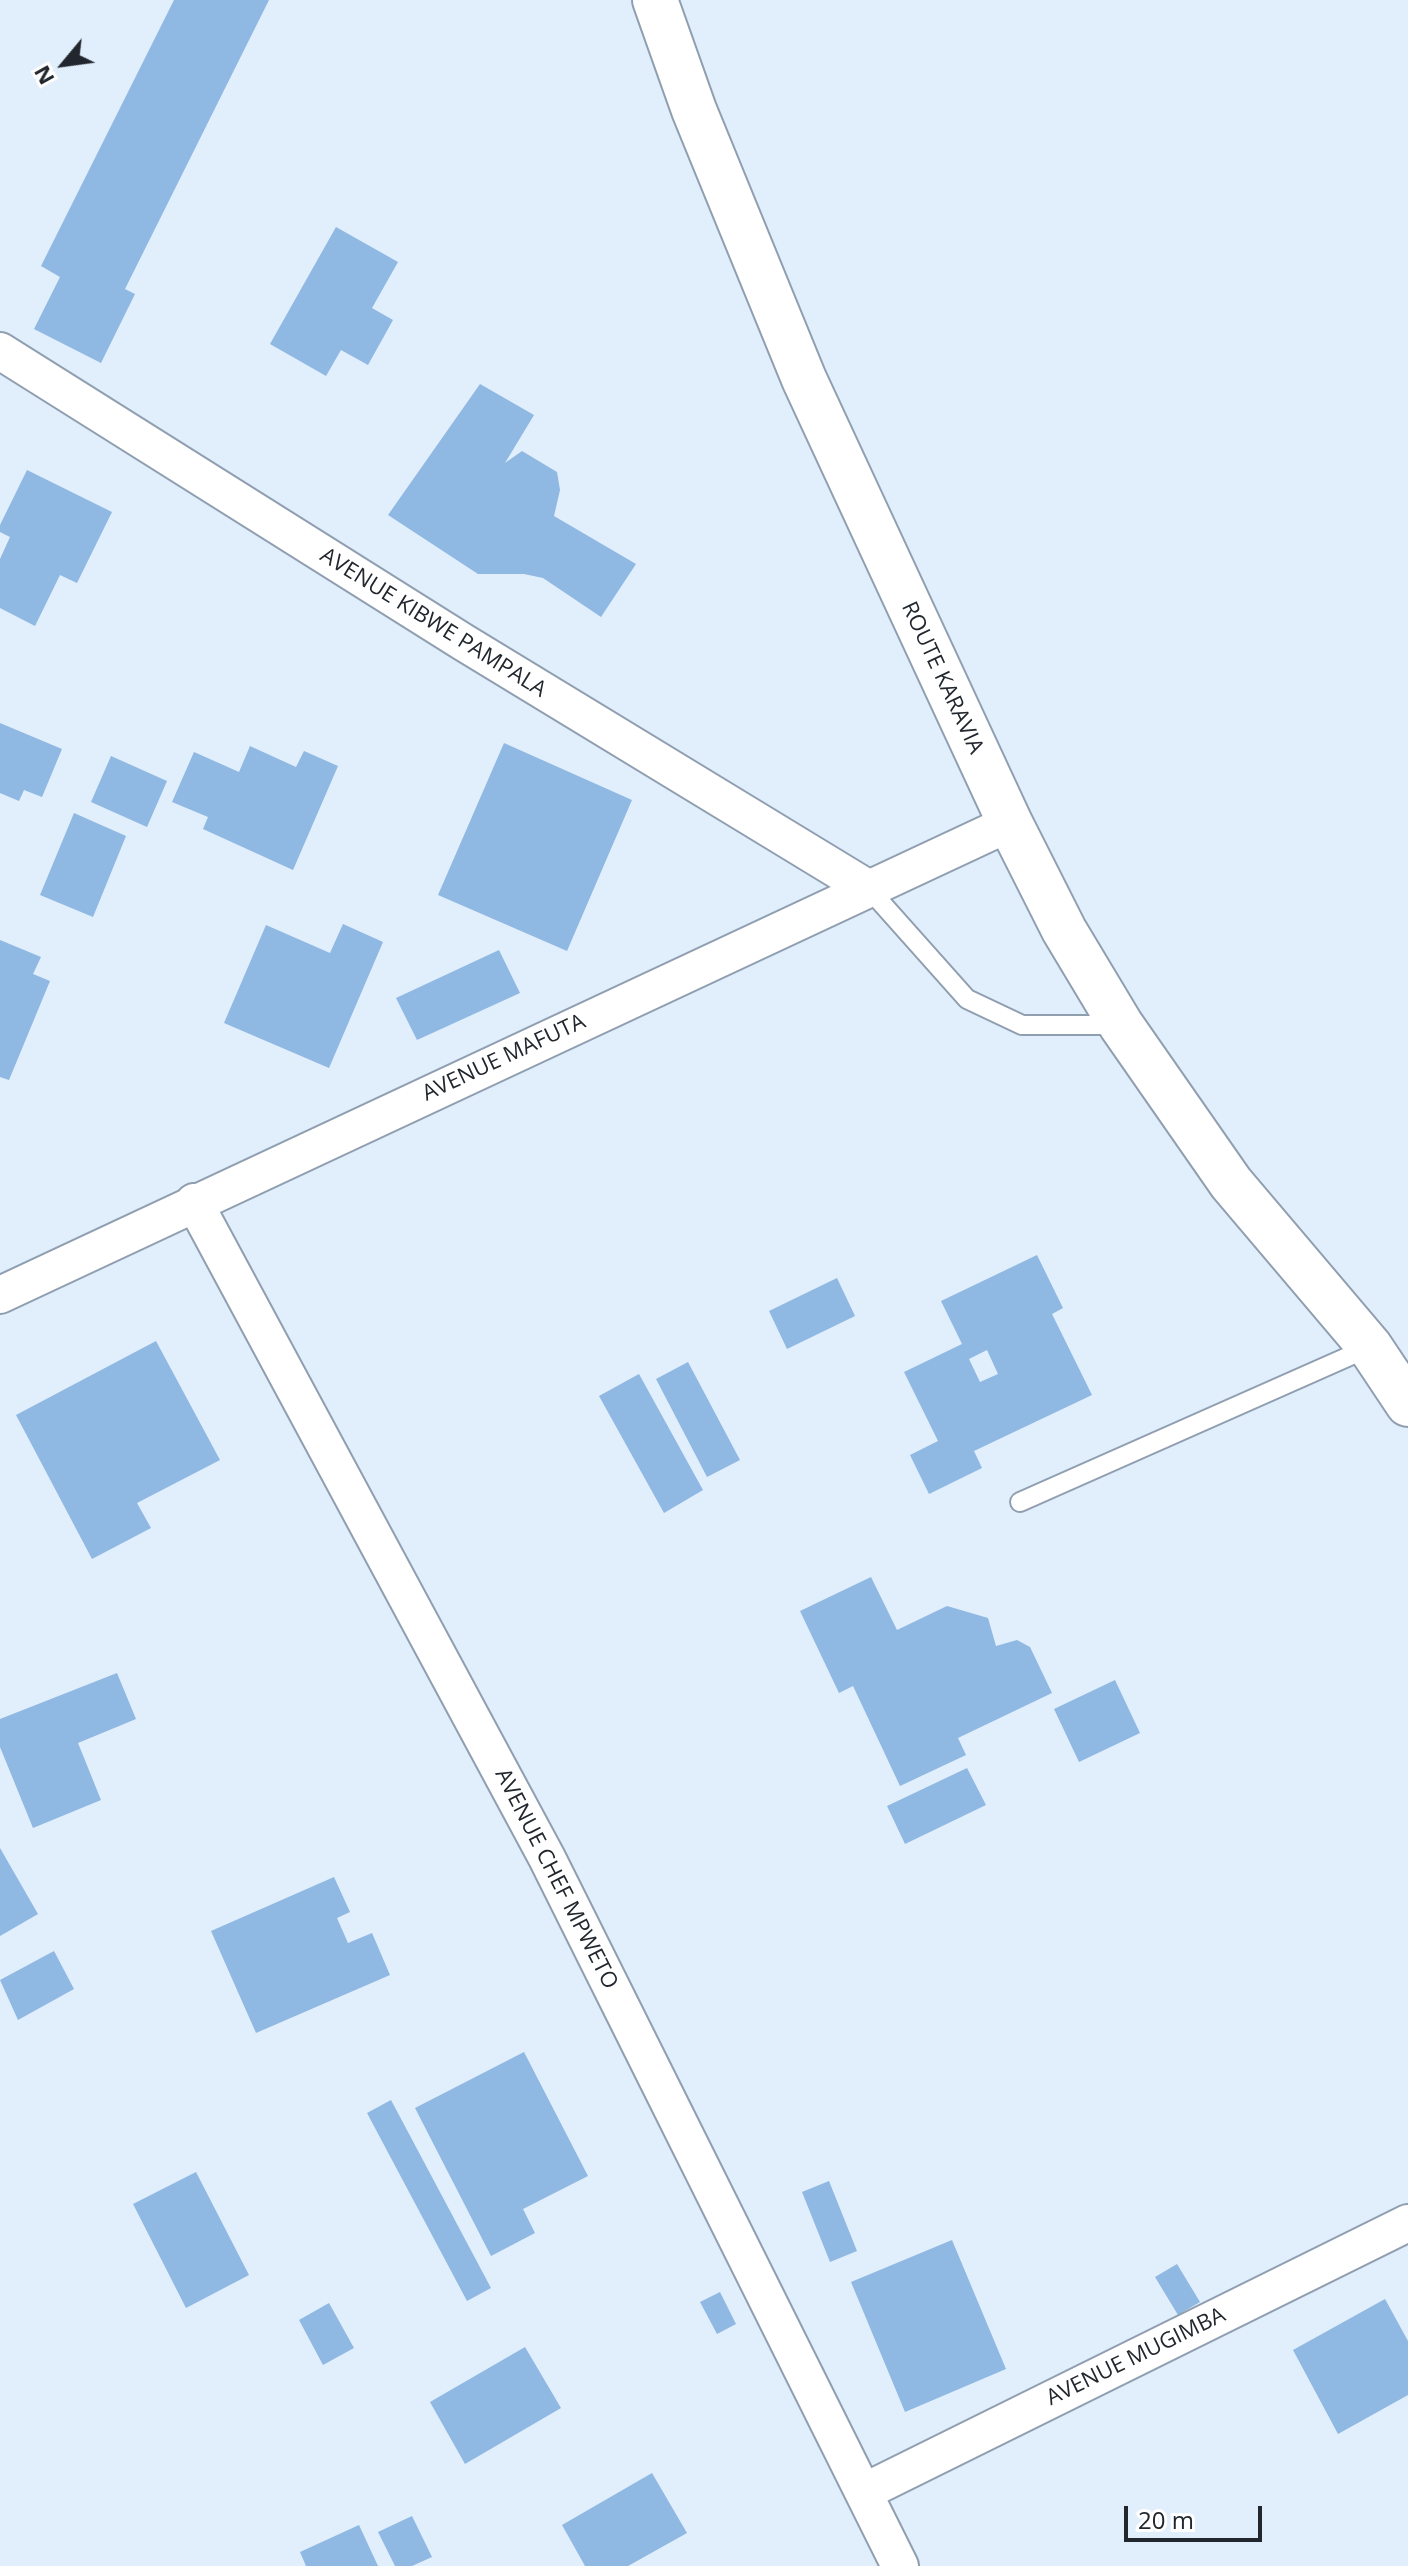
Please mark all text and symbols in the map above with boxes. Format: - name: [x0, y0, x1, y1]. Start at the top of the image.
- north arrow: [24, 24, 104, 104]
- text: N: [26, 61, 60, 91]
- street label: AVENUE KIBWE PAMPALA: [315, 543, 551, 703]
- street label: ROUTE KARAVIA: [895, 598, 989, 758]
- street label: AVENUE MAFUTA: [418, 1009, 590, 1107]
- street label: AVENUE CHEF MPWETO: [489, 1764, 623, 1994]
- street label: AVENUE MUGIMBA: [1042, 2302, 1230, 2412]
- scale bar: [1128, 2490, 1266, 2540]
- text: 20 m: [1138, 2503, 1194, 2536]

